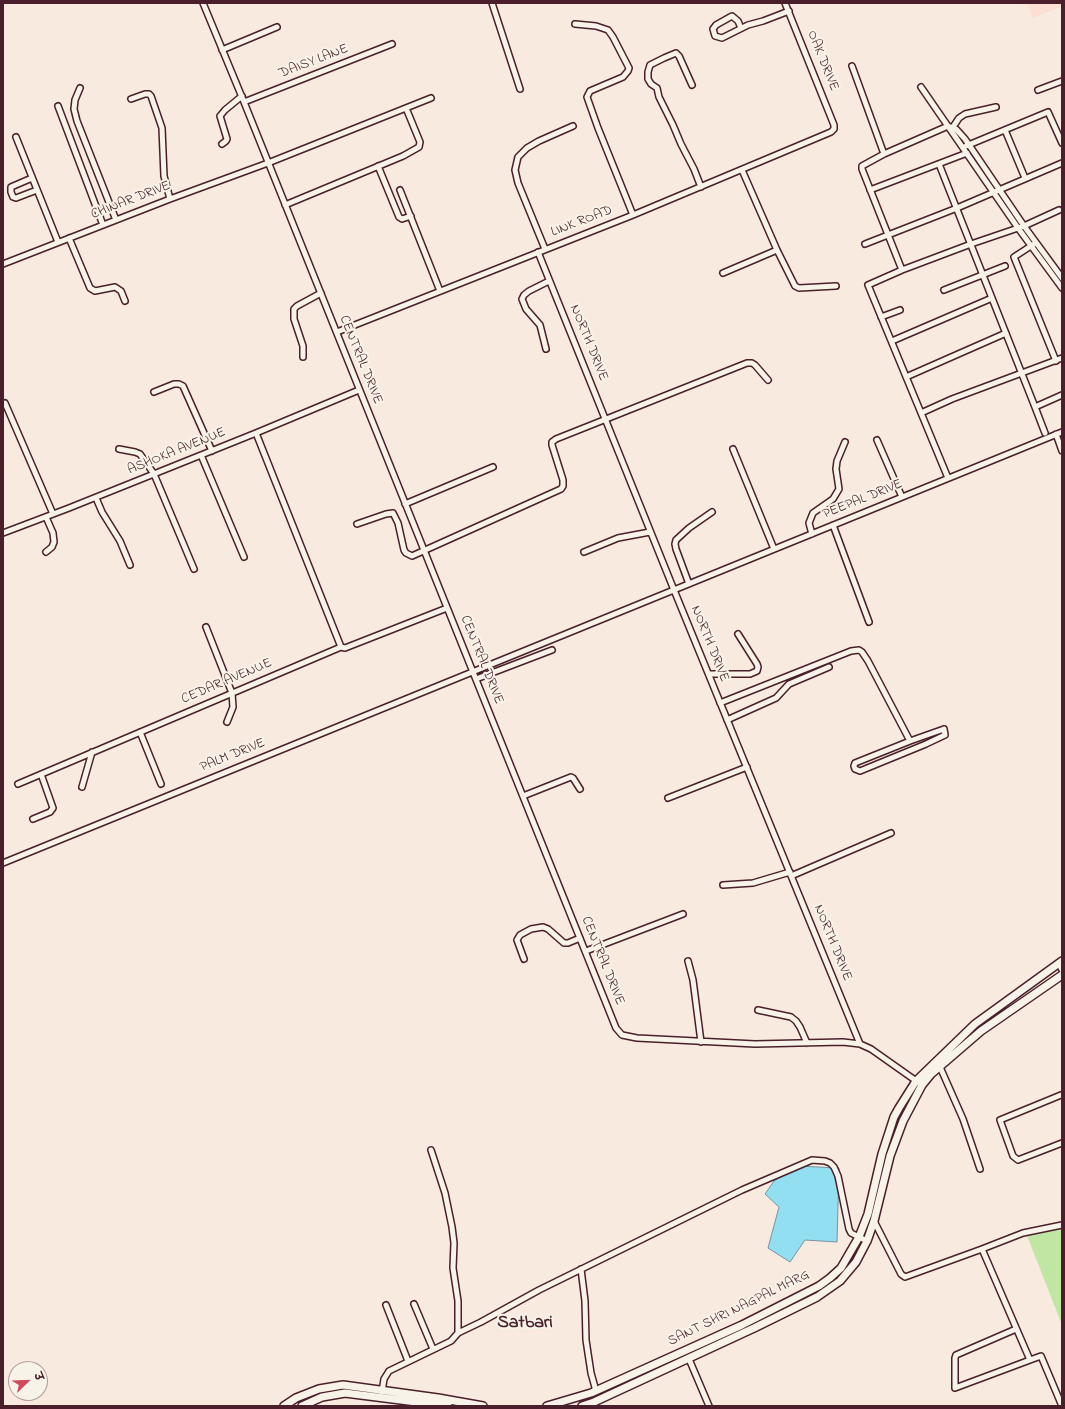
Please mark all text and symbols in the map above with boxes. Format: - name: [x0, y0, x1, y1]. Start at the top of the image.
- street label: OAK DRIVE: [802, 28, 842, 94]
- street label: DAISY LANE: [277, 41, 351, 83]
- street label: CHINAR DRIVE: [89, 178, 173, 224]
- street label: LINK ROAD: [549, 203, 615, 241]
- street label: NORTH DRIVE: [565, 302, 611, 384]
- street label: CENTRAL DRIVE: [335, 313, 385, 407]
- street label: ASHOKA AVENUE: [125, 425, 229, 479]
- street label: PEEPAL DRIVE: [821, 476, 905, 524]
- street label: NORTH DRIVE: [686, 603, 732, 685]
- street label: CENTRAL DRIVE: [456, 613, 506, 707]
- street label: CEDAR AVENUE: [179, 655, 275, 709]
- street label: PALM DRIVE: [198, 735, 268, 777]
- street label: NORTH DRIVE: [809, 902, 855, 984]
- street label: CENTRAL DRIVE: [577, 914, 627, 1008]
- street label: SANT SHRI NAGPAL MARG: [665, 1267, 813, 1351]
- district label: Satbari: [497, 1313, 553, 1335]
- north arrow: [8, 1361, 48, 1401]
- text: उ: [29, 1370, 47, 1383]

